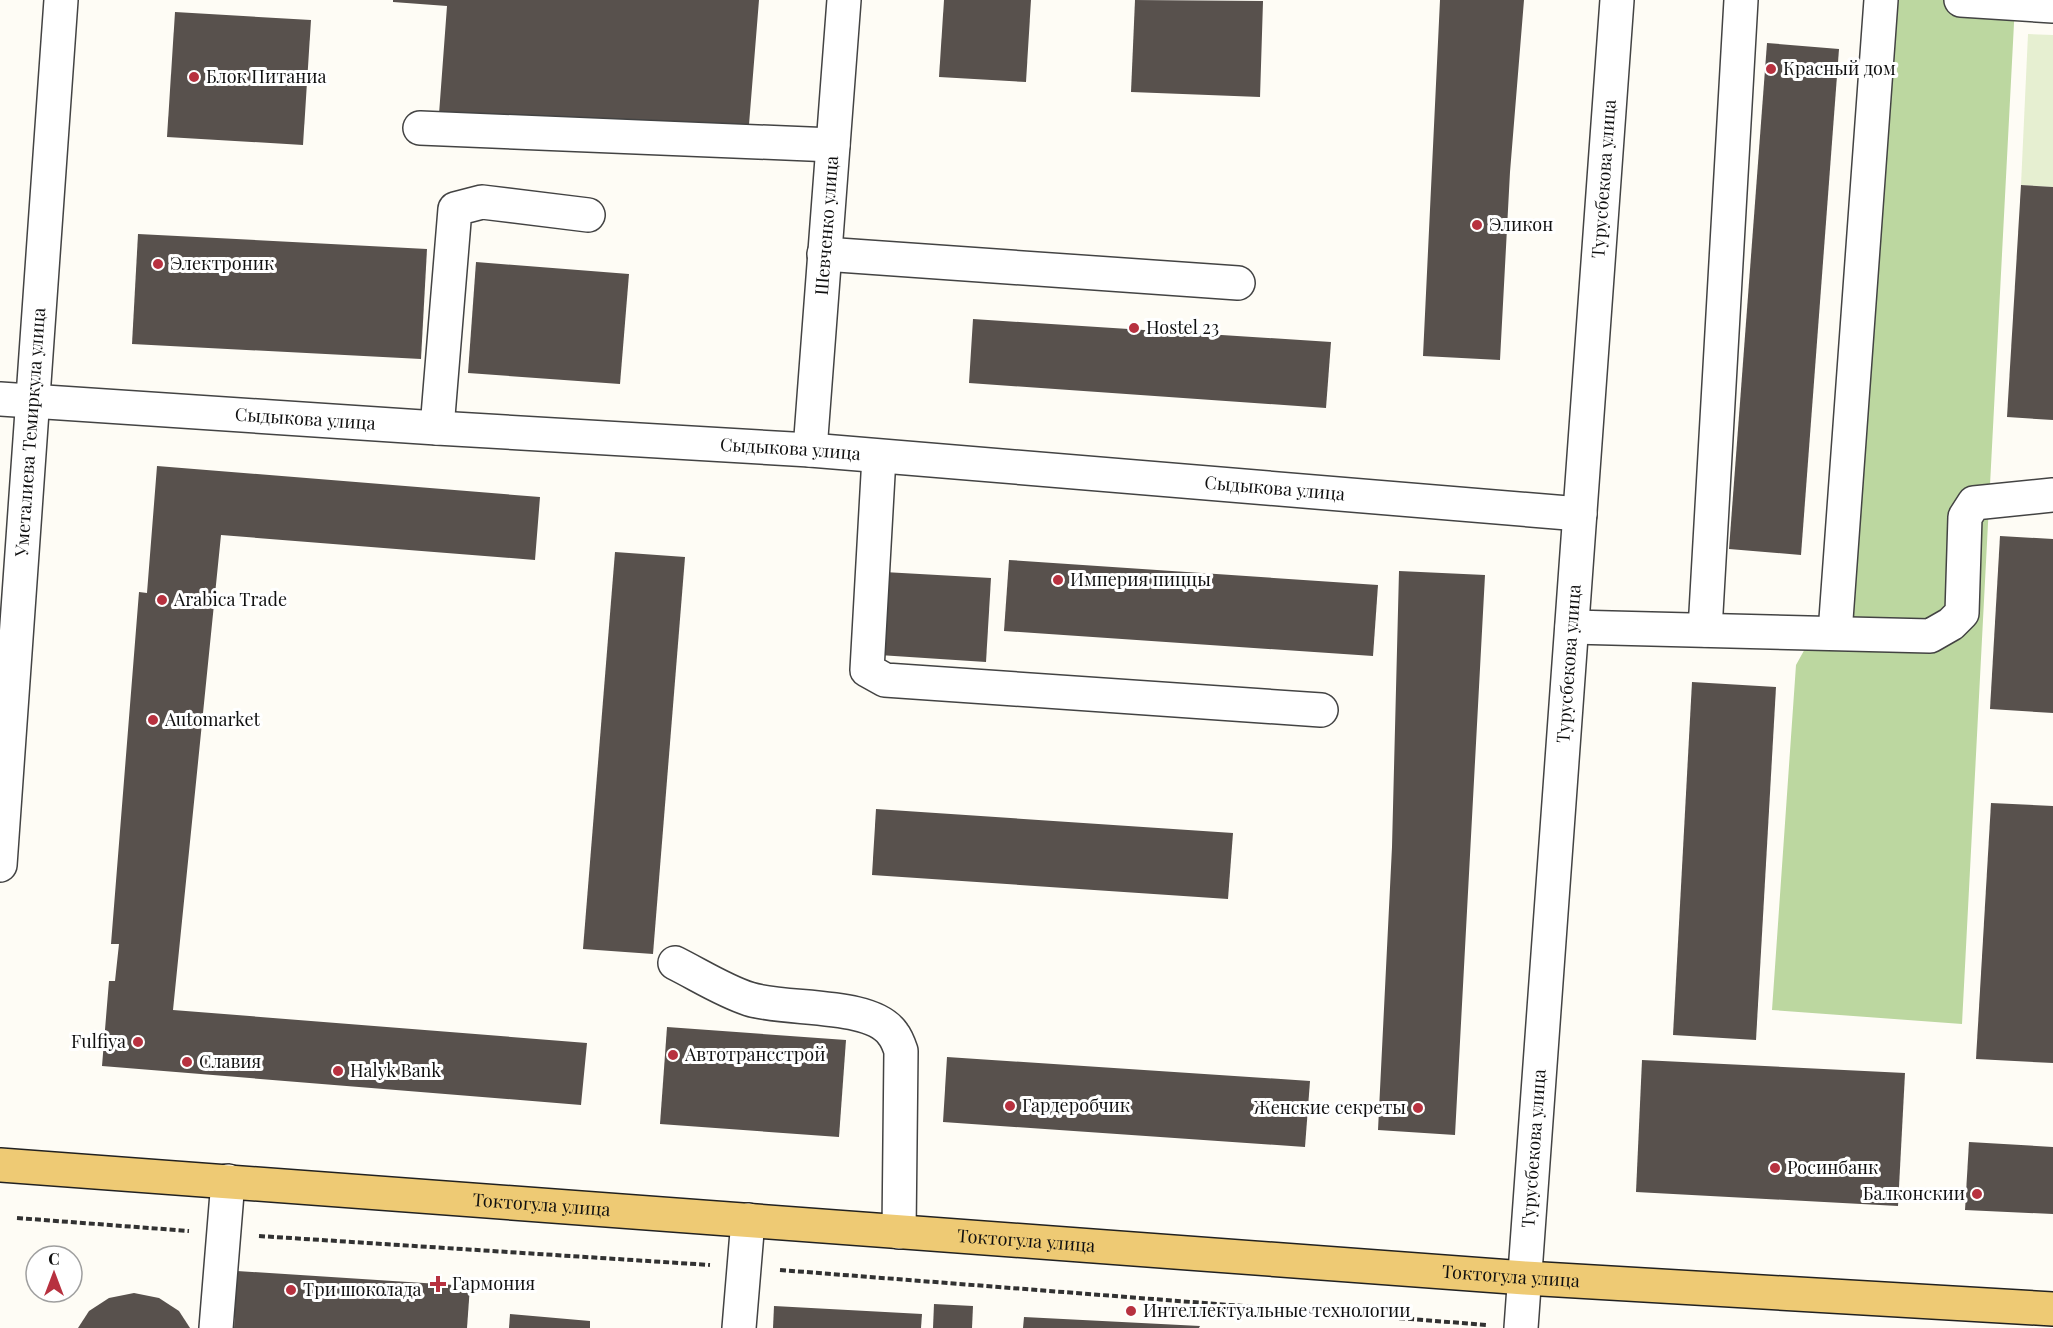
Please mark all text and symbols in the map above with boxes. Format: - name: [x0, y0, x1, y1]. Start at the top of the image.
- place label: Красный дом: [1783, 56, 1896, 80]
- marker: Красный дом: [1764, 62, 1778, 76]
- place label: Блок Питаниа: [206, 64, 326, 88]
- marker: Блок Питаниа: [187, 70, 201, 84]
- street label: Турусбекова улица: [1585, 99, 1621, 259]
- street label: Шевченко улица: [809, 155, 843, 296]
- place label: Эликон: [1489, 212, 1553, 236]
- marker: Эликон: [1470, 218, 1484, 232]
- place label: Электроник: [170, 251, 274, 275]
- marker: Электроник: [151, 257, 165, 271]
- street label: Уметалиева Темиркула улица: [9, 307, 50, 558]
- place label: Hostel 23: [1146, 315, 1219, 339]
- marker: Hostel 23: [1127, 321, 1141, 335]
- street label: Сыдыкова улица: [234, 402, 377, 435]
- street label: Сыдыкова улица: [719, 432, 862, 465]
- street label: Сыдыкова улица: [1204, 470, 1346, 505]
- place label: Империя пиццы: [1070, 567, 1211, 591]
- marker: Империя пиццы: [1051, 573, 1065, 587]
- street label: Турусбекова улица: [1550, 583, 1586, 744]
- place label: Arabica Trade: [173, 587, 287, 611]
- marker: Arabica Trade: [155, 593, 169, 607]
- place label: Automarket: [164, 707, 261, 731]
- marker: Automarket: [146, 713, 160, 727]
- place label: Fulfiya: [71, 1029, 126, 1053]
- marker: Fulfiya: [131, 1035, 145, 1049]
- place label: Автотрансстрой: [684, 1042, 825, 1066]
- marker: Автотрансстрой: [666, 1048, 680, 1062]
- place label: Славия: [199, 1049, 262, 1073]
- marker: Славия: [180, 1055, 194, 1069]
- place label: Halyk Bank: [350, 1058, 441, 1082]
- marker: Halyk Bank: [331, 1064, 345, 1078]
- street label: Турусбекова улица: [1515, 1068, 1551, 1229]
- place label: Гардеробчик: [1022, 1093, 1130, 1117]
- place label: Женские секреты: [1253, 1095, 1406, 1119]
- marker: Гардеробчик: [1003, 1099, 1017, 1113]
- marker: Женские секреты: [1411, 1101, 1425, 1115]
- place label: Росинбанк: [1787, 1155, 1878, 1179]
- marker: Росинбанк: [1768, 1161, 1782, 1175]
- place label: Балконскии: [1863, 1181, 1965, 1205]
- street label: Токтогула улица: [472, 1187, 611, 1221]
- marker: Балконскии: [1970, 1187, 1984, 1201]
- street label: Токтогула улица: [956, 1223, 1096, 1257]
- north arrow: [24, 1244, 84, 1304]
- text: С: [48, 1248, 60, 1269]
- street label: Токтогула улица: [1441, 1259, 1581, 1292]
- place label: Гармония: [452, 1271, 535, 1295]
- marker: Гармония: [429, 1275, 447, 1293]
- place label: Три шоколада: [303, 1277, 422, 1301]
- marker: Три шоколада: [284, 1283, 298, 1297]
- place label: Интеллектуальные технологии: [1143, 1298, 1411, 1322]
- marker: Интеллектуальные технологии: [1124, 1304, 1138, 1318]

